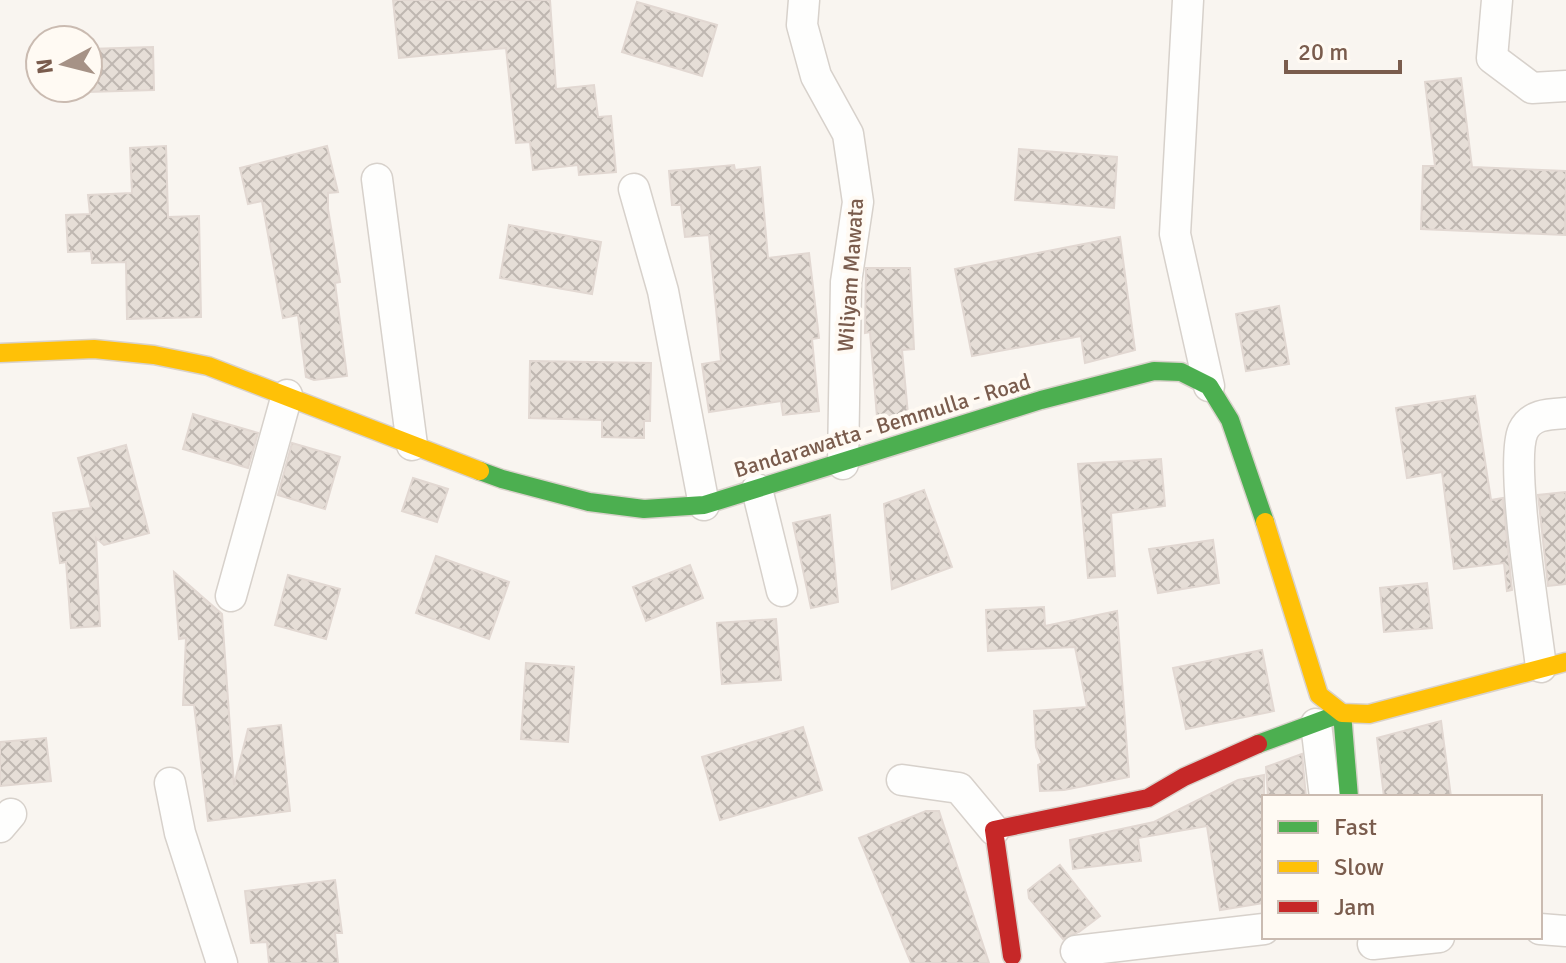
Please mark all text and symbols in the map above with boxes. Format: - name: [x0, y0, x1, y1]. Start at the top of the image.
- north arrow: [24, 24, 104, 104]
- scale bar: [1286, 24, 1400, 74]
- text: 20 m: [1298, 37, 1348, 67]
- text: N: [30, 57, 59, 76]
- street label: Wiliyam Mawata: [832, 197, 869, 353]
- street label: Bandarawatta - Bemmulla - Road: [731, 367, 1034, 483]
- legend: [1262, 795, 1542, 939]
- text: Fast: [1334, 812, 1377, 842]
- text: Slow: [1334, 852, 1384, 882]
- text: Jam: [1334, 892, 1375, 922]

